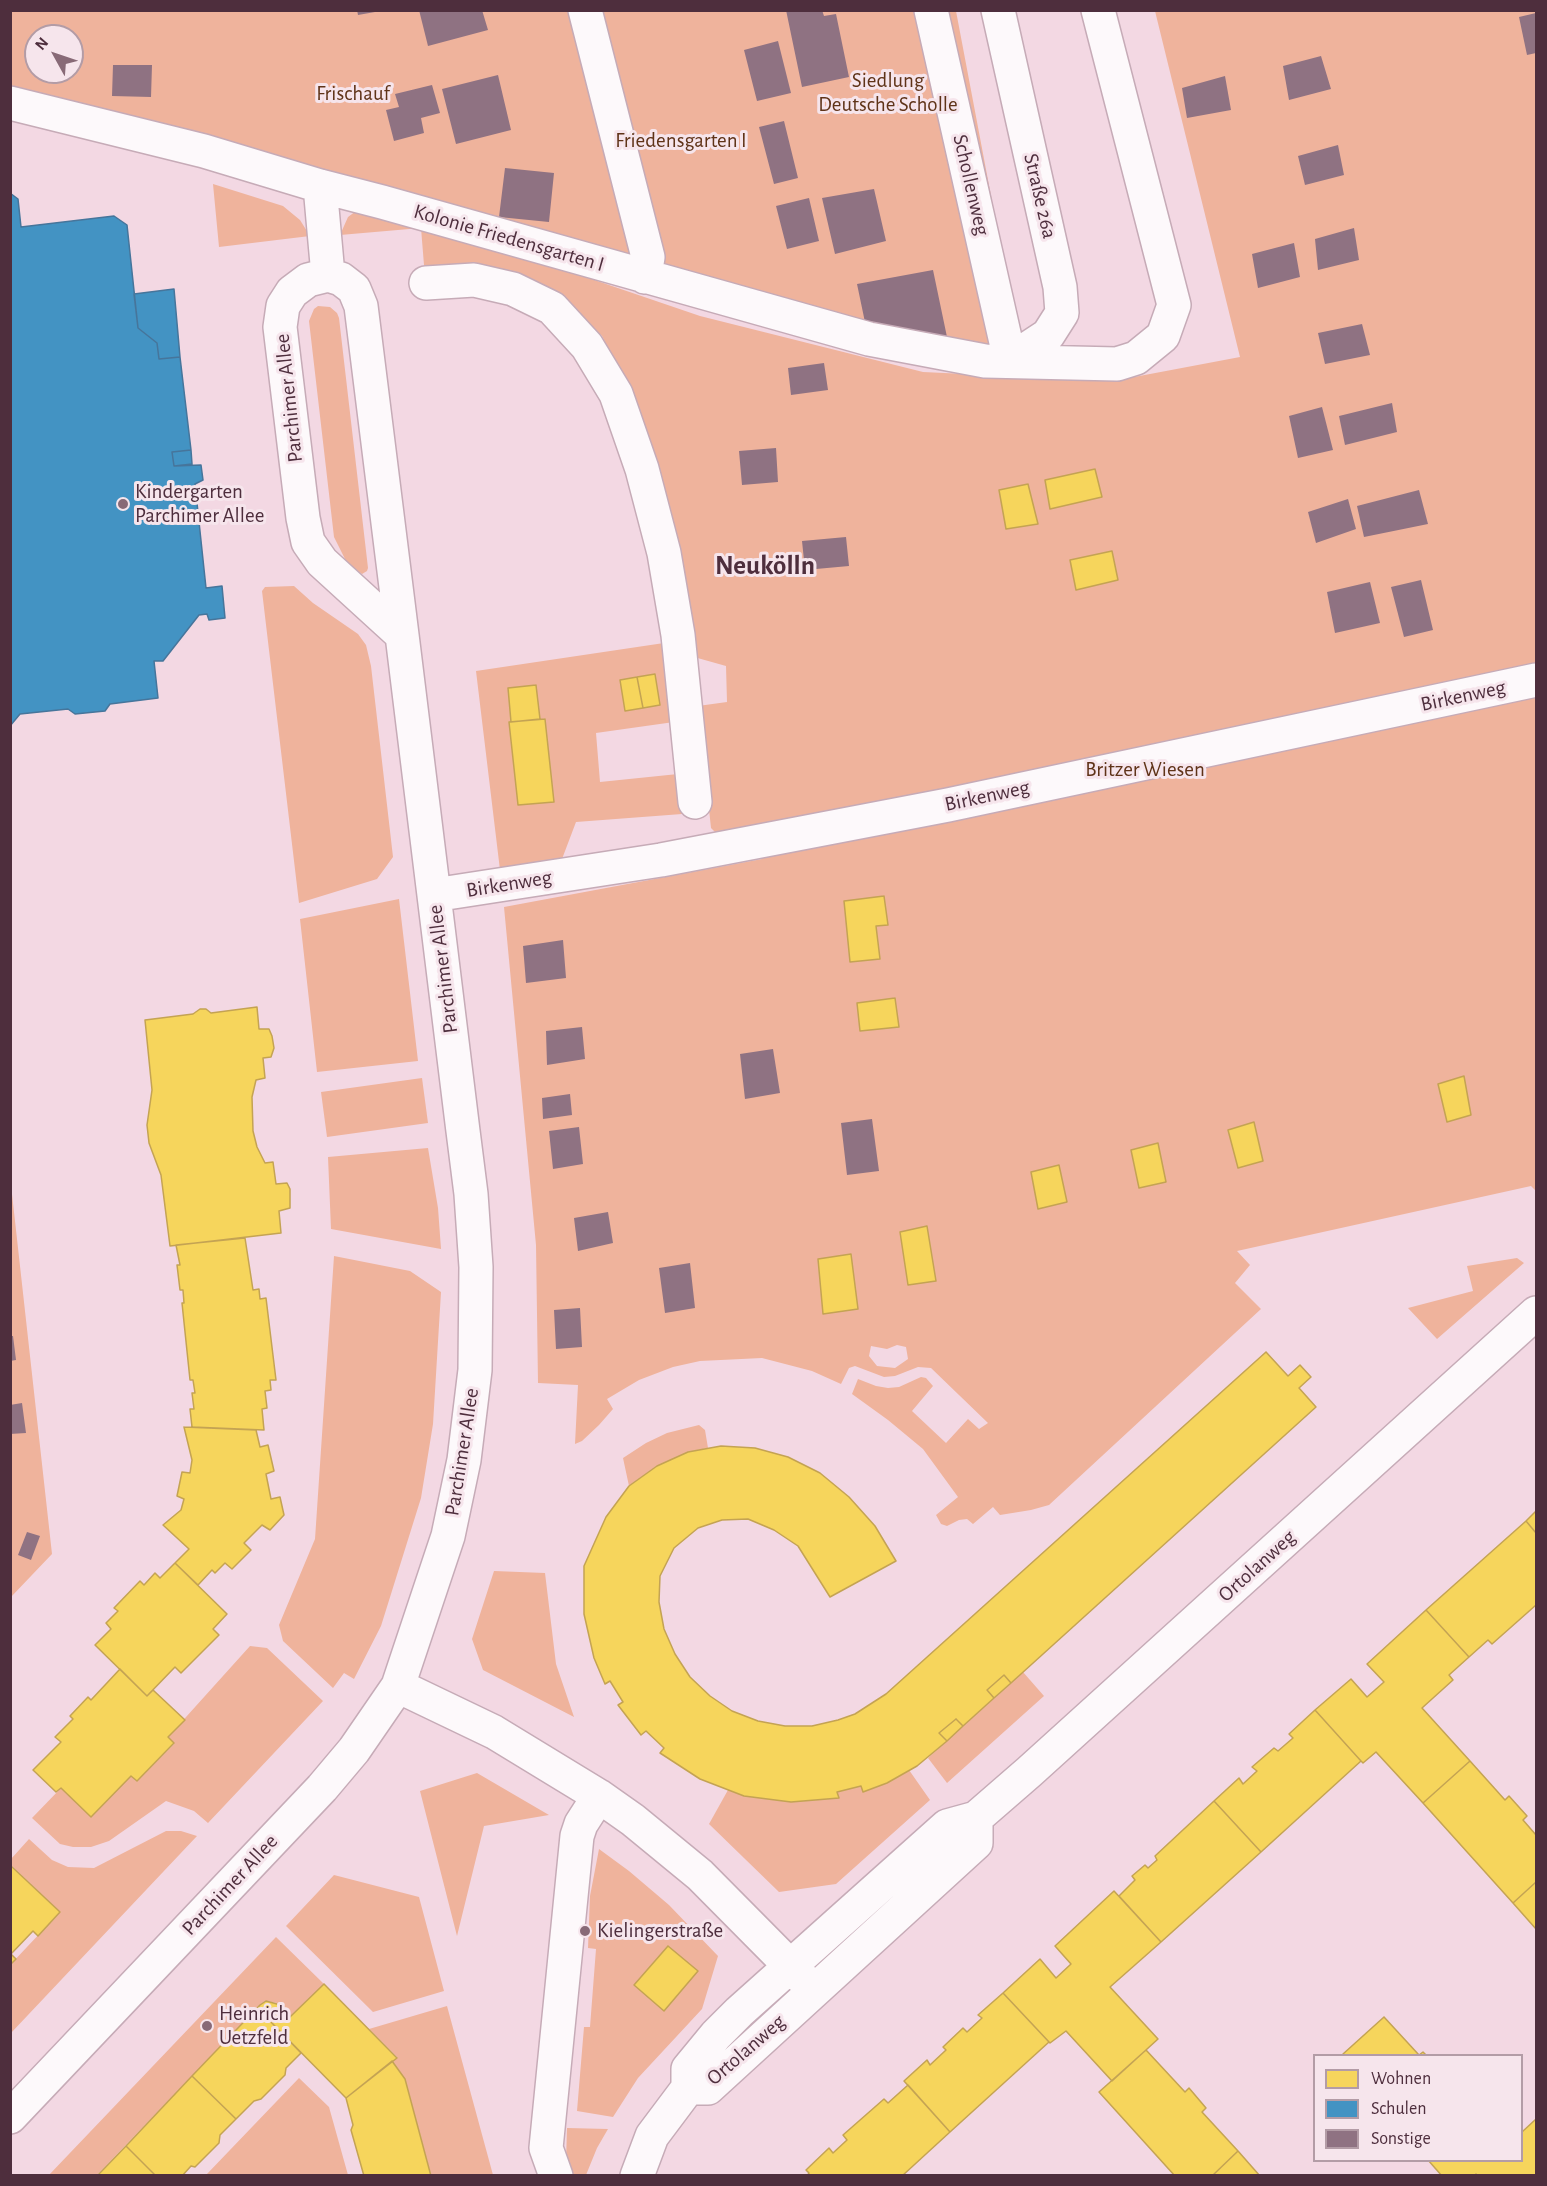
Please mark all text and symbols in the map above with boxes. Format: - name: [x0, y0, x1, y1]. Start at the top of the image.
- north arrow: [24, 24, 84, 84]
- text: N: [32, 34, 51, 53]
- park label: Siedlung Deutsche Scholle: [818, 68, 958, 118]
- park label: Frischauf: [316, 81, 390, 107]
- park label: Friedensgarten I: [615, 128, 747, 154]
- street label: Schollenweg: [947, 132, 995, 238]
- street label: Straße 26a: [1018, 151, 1062, 241]
- street label: Kolonie Friedensgarten I: [411, 199, 607, 277]
- street label: Parchimer Allee: [270, 332, 308, 464]
- place label: Kindergarten Parchimer Allee: [135, 479, 264, 529]
- marker: Kindergarten Parchimer Allee: [116, 497, 130, 511]
- district label: Neukölln: [715, 550, 815, 582]
- street label: Birkenweg: [1418, 675, 1508, 717]
- park label: Britzer Wiesen: [1085, 757, 1205, 783]
- street label: Birkenweg: [942, 775, 1032, 817]
- street label: Birkenweg: [465, 865, 553, 903]
- street label: Parchimer Allee: [423, 903, 463, 1035]
- street label: Parchimer Allee: [439, 1386, 485, 1518]
- street label: Ortolanweg: [1213, 1525, 1301, 1607]
- street label: Parchimer Allee: [177, 1829, 283, 1941]
- place label: Kielingerstraße: [597, 1918, 723, 1944]
- marker: Kielingerstraße: [578, 1924, 592, 1938]
- place label: Heinrich Uetzfeld: [219, 2001, 289, 2051]
- street label: Ortolanweg: [702, 2009, 790, 2091]
- marker: Heinrich Uetzfeld: [200, 2019, 214, 2033]
- legend: [1313, 2054, 1523, 2162]
- text: Wohnen: [1371, 2070, 1431, 2088]
- text: Schulen: [1371, 2100, 1427, 2118]
- text: Sonstige: [1371, 2130, 1431, 2148]

